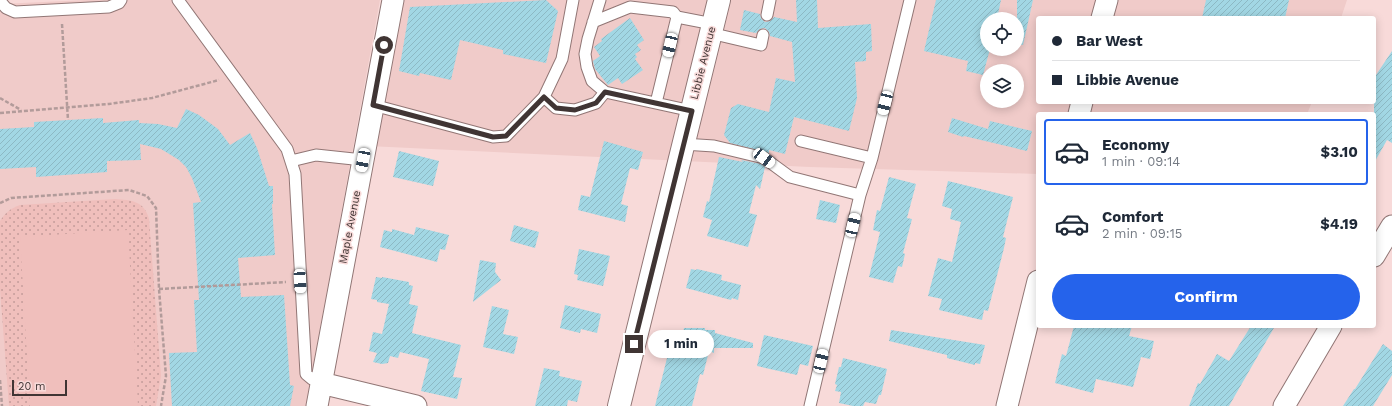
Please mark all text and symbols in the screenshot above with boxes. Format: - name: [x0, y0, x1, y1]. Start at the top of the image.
- map controls: [980, 12, 1024, 108]
- button: locate: [980, 12, 1024, 56]
- street label: Libbie Avenue: [688, 25, 718, 101]
- car: [661, 32, 679, 58]
- text: Bar West: [1076, 32, 1143, 50]
- route start: [375, 36, 393, 54]
- button: layers: [980, 64, 1024, 108]
- text: Libbie Avenue: [1076, 71, 1179, 89]
- car: [876, 90, 894, 116]
- icon: car: [1054, 134, 1090, 170]
- text: Economy: [1102, 136, 1169, 154]
- text: $3.10: [1321, 143, 1358, 161]
- car: [751, 146, 777, 170]
- car: [355, 147, 371, 173]
- text: 1 min · 09:14: [1102, 154, 1180, 169]
- street label: Maple Avenue: [337, 189, 363, 265]
- icon: car: [1054, 206, 1090, 242]
- text: Comfort: [1102, 208, 1163, 226]
- car: [844, 212, 862, 238]
- text: $4.19: [1320, 215, 1358, 233]
- text: 2 min · 09:15: [1102, 226, 1182, 241]
- car: [293, 269, 307, 293]
- button: Confirm: [1052, 274, 1360, 320]
- callout: 1 min: [648, 330, 714, 358]
- route end: [625, 335, 643, 353]
- text: 1 min: [664, 336, 698, 351]
- car: [812, 348, 830, 374]
- scale bar: [12, 378, 67, 397]
- text: 20 m: [18, 380, 46, 393]

